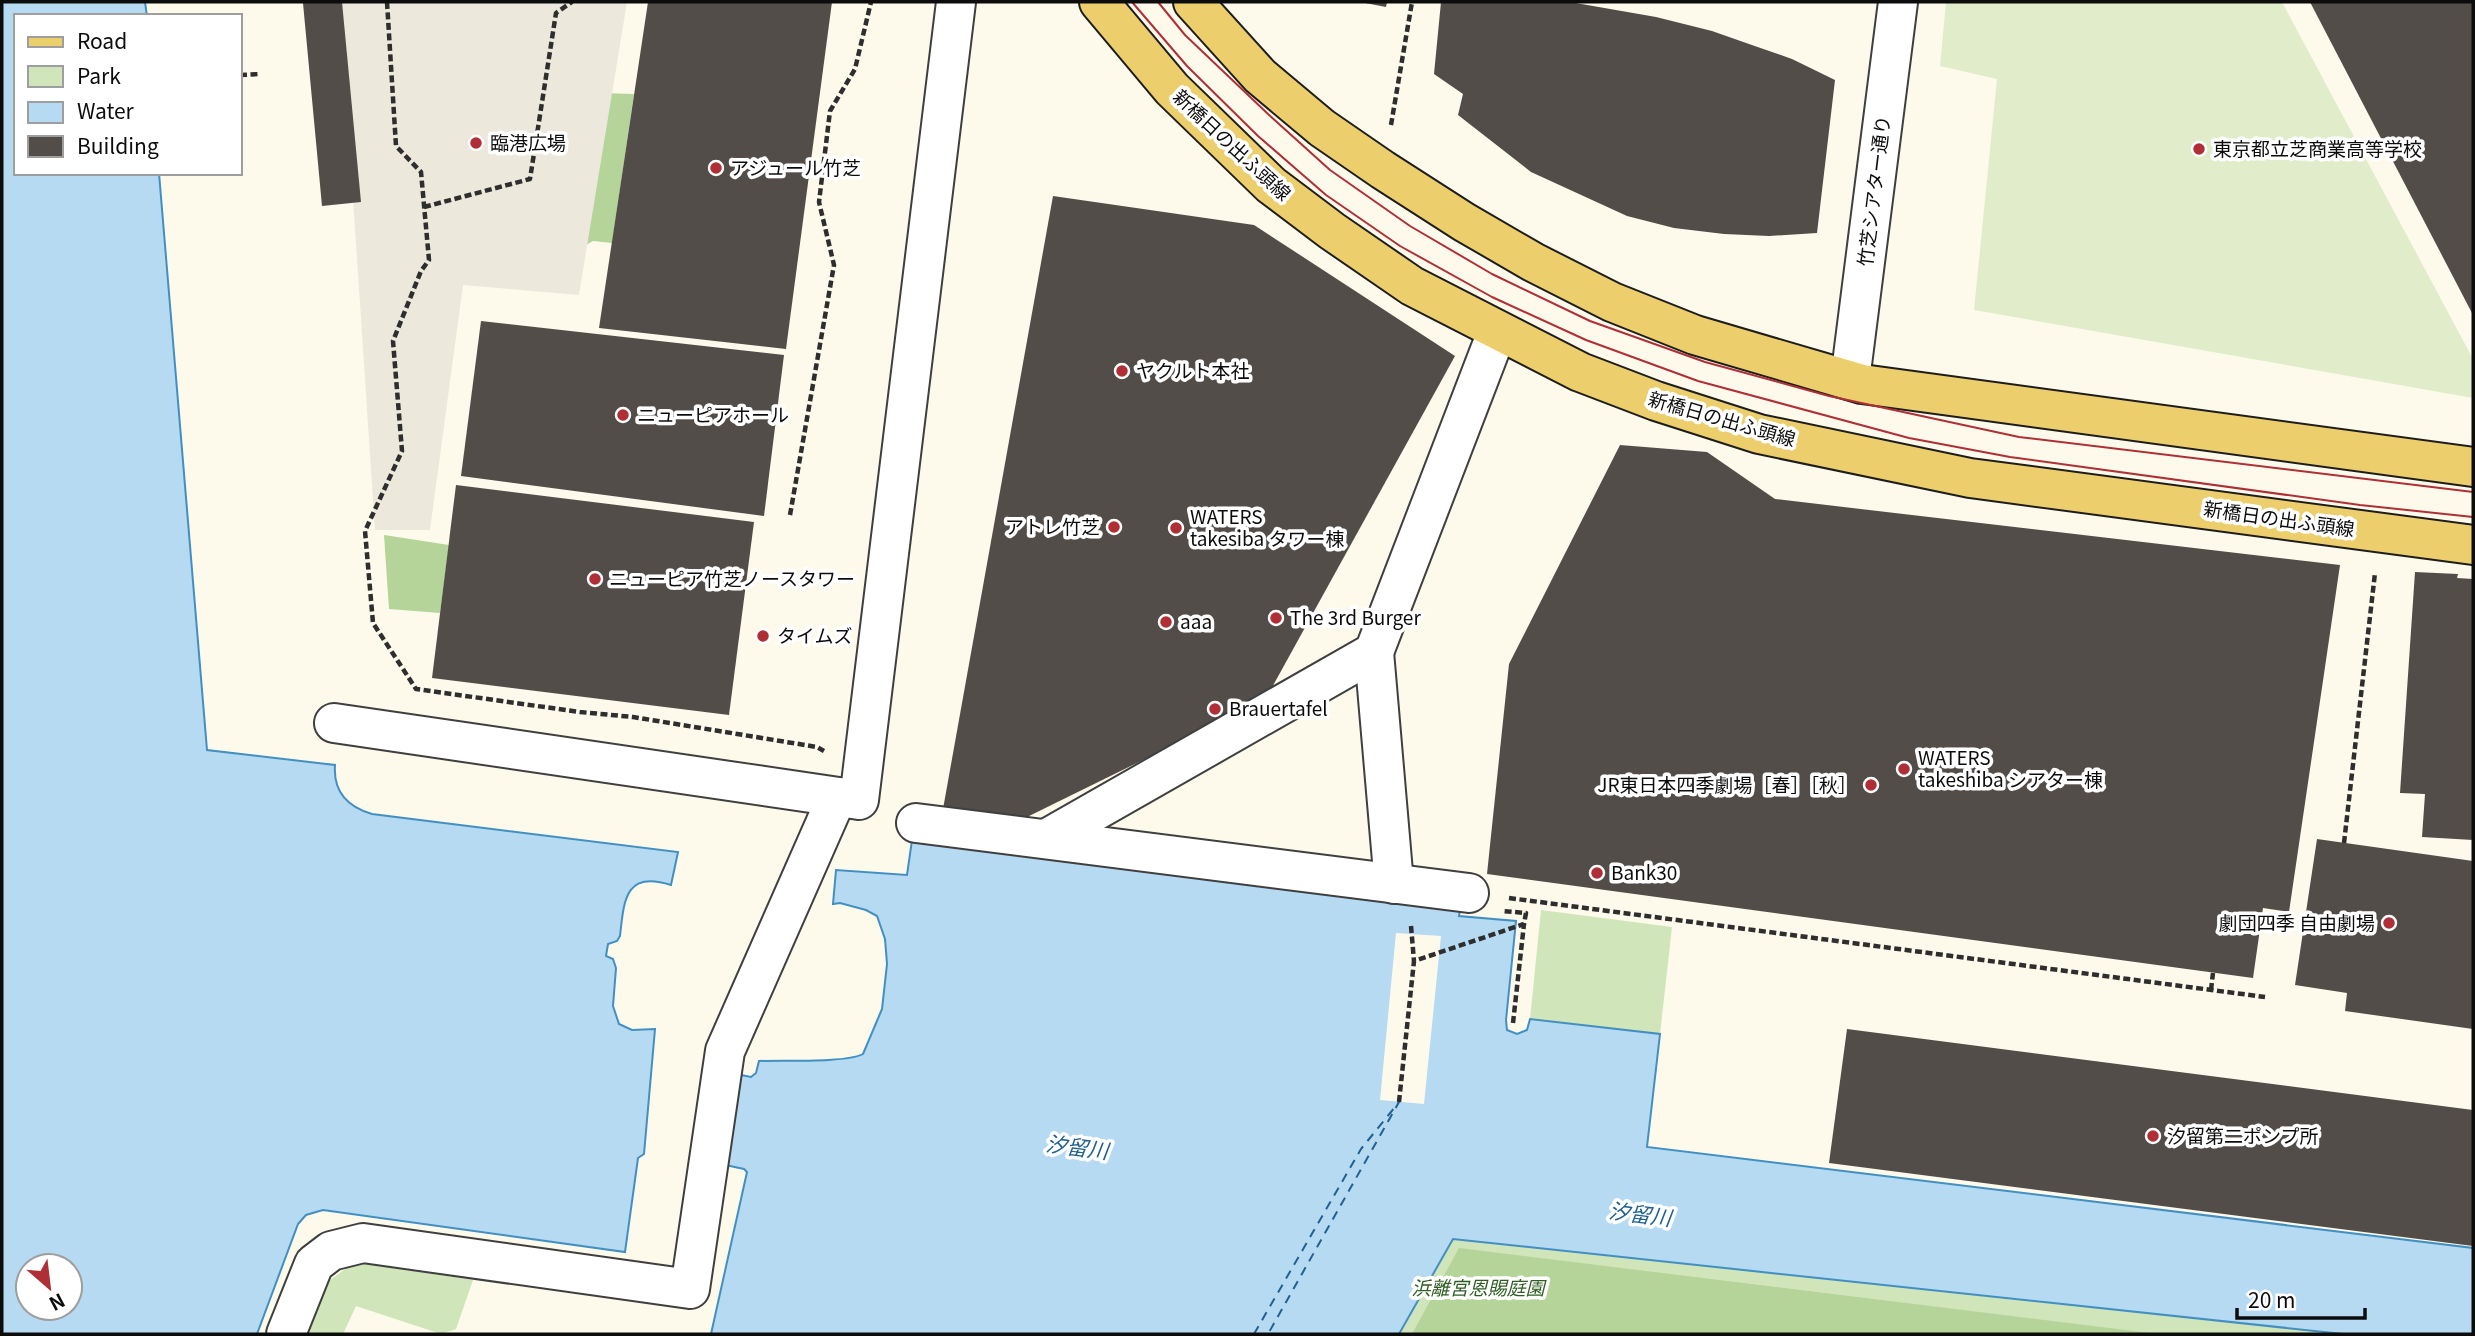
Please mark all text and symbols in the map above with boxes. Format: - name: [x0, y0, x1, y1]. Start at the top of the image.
- legend: [14, 14, 242, 175]
- text: Road: [77, 25, 127, 55]
- text: Park: [77, 60, 121, 90]
- street label: 新橋日の出ふ頭線: [1168, 82, 1298, 206]
- text: Water: [77, 95, 135, 125]
- street label: 竹芝シアター通り: [1850, 114, 1895, 268]
- place label: 臨港広場: [490, 128, 566, 155]
- text: Building: [77, 130, 159, 160]
- place label: 東京都立芝商業高等学校: [2213, 134, 2422, 161]
- marker: 臨港広場: [468, 135, 484, 151]
- marker: 東京都立芝商業高等学校: [2191, 141, 2207, 157]
- place label: アジュール竹芝: [730, 153, 861, 180]
- marker: アジュール竹芝: [708, 160, 724, 176]
- place label: ヤクルト本社: [1136, 356, 1249, 383]
- marker: ヤクルト本社: [1114, 363, 1130, 379]
- street label: 新橋日の出ふ頭線: [1646, 384, 1799, 451]
- place label: ニューピアホール: [637, 400, 789, 427]
- marker: ニューピアホール: [615, 407, 631, 423]
- street label: 新橋日の出ふ頭線: [2202, 494, 2356, 541]
- place label: WATERS takesiba タワー棟: [1190, 502, 1344, 551]
- place label: アトレ竹芝: [1005, 512, 1100, 539]
- marker: アトレ竹芝: [1106, 519, 1122, 535]
- marker: WATERS takesiba タワー棟: [1168, 520, 1184, 536]
- place label: ニューピア竹芝ノースタワー: [609, 564, 855, 591]
- marker: ニューピア竹芝ノースタワー: [587, 571, 603, 587]
- place label: The 3rd Burger: [1290, 603, 1421, 630]
- place label: aaa: [1180, 607, 1212, 634]
- marker: The 3rd Burger: [1268, 610, 1284, 626]
- marker: aaa: [1158, 614, 1174, 630]
- place label: タイムズ: [777, 621, 853, 648]
- marker: タイムズ: [755, 628, 771, 644]
- place label: Brauertafel: [1229, 694, 1328, 721]
- marker: Brauertafel: [1207, 701, 1223, 717]
- place label: WATERS takeshiba シアター棟: [1918, 743, 2103, 792]
- marker: WATERS takeshiba シアター棟: [1896, 761, 1912, 777]
- place label: JR東日本四季劇場［春］［秋］: [1597, 770, 1857, 797]
- marker: JR東日本四季劇場［春］［秋］: [1863, 777, 1879, 793]
- place label: Bank30: [1611, 858, 1677, 885]
- marker: Bank30: [1589, 865, 1605, 881]
- place label: 劇団四季 自由劇場: [2219, 908, 2375, 935]
- marker: 劇団四季 自由劇場: [2381, 915, 2397, 931]
- place label: 汐留第二ポンプ所: [2167, 1121, 2318, 1148]
- water label: 汐留川: [1044, 1127, 1112, 1165]
- marker: 汐留第二ポンプ所: [2145, 1128, 2161, 1144]
- water label: 汐留川: [1607, 1194, 1675, 1232]
- north arrow: [14, 1252, 84, 1322]
- park label: 浜離宮恩賜庭園: [1411, 1273, 1547, 1300]
- scale bar: [2237, 1276, 2365, 1320]
- text: 20 m: [2248, 1284, 2295, 1314]
- text: N: [45, 1288, 70, 1319]

